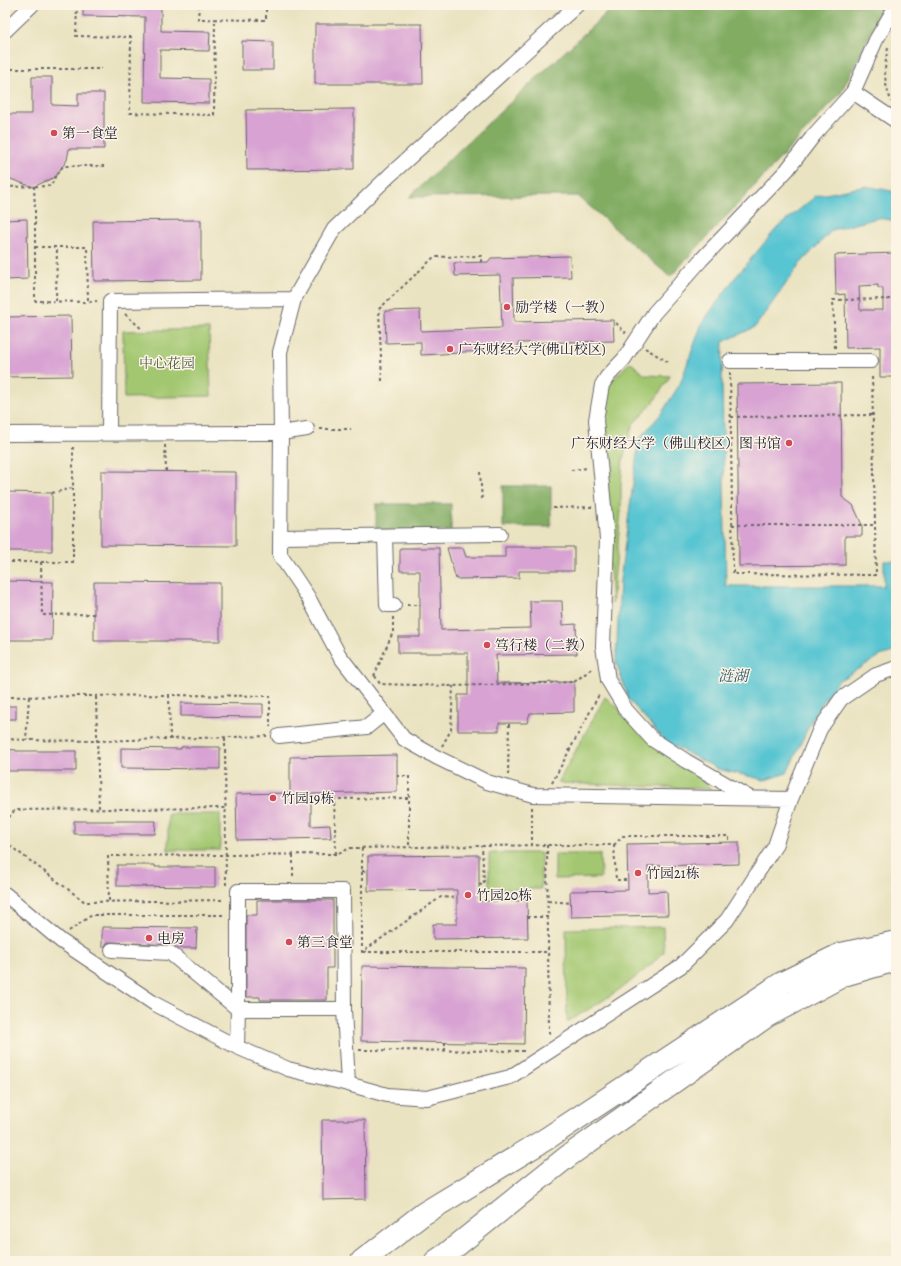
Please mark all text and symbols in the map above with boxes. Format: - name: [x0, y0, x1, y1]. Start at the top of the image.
- place label: 第一食堂: [62, 124, 118, 143]
- marker: 第一食堂: [49, 128, 59, 138]
- place label: 励学楼（一教）: [515, 298, 613, 317]
- marker: 励学楼（一教）: [502, 302, 512, 312]
- place label: 广东财经大学(佛山校区): [458, 340, 606, 359]
- marker: 广东财经大学(佛山校区): [445, 344, 455, 354]
- park label: 中心花园: [139, 354, 195, 373]
- place label: 广东财经大学（佛山校区）图书馆: [571, 434, 781, 453]
- marker: 广东财经大学（佛山校区）图书馆: [784, 438, 794, 448]
- place label: 笃行楼（二教）: [495, 636, 593, 655]
- marker: 笃行楼（二教）: [482, 640, 492, 650]
- water label: 涟湖: [718, 666, 751, 686]
- place label: 竹园19栋: [281, 789, 334, 808]
- marker: 竹园19栋: [268, 793, 278, 803]
- place label: 竹园21栋: [646, 864, 699, 883]
- marker: 竹园21栋: [633, 868, 643, 878]
- place label: 竹园20栋: [476, 886, 532, 905]
- marker: 竹园20栋: [463, 890, 473, 900]
- place label: 电房: [157, 929, 185, 948]
- marker: 电房: [144, 933, 154, 943]
- place label: 第三食堂: [297, 933, 353, 952]
- marker: 第三食堂: [284, 937, 294, 947]

